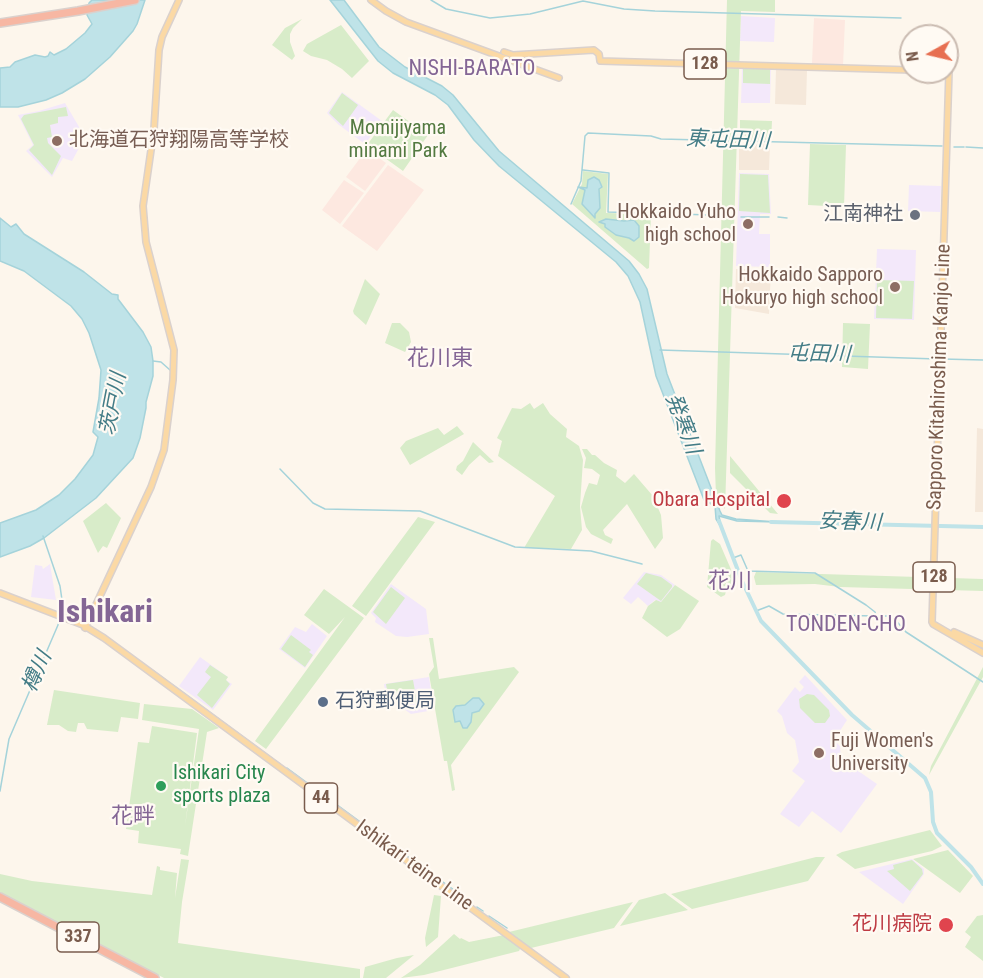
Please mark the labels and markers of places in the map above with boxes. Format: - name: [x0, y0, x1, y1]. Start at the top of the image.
- place label: 北海道石狩翔陽高等学校: [69, 129, 289, 153]
- marker: 北海道石狩翔陽高等学校: [50, 134, 64, 148]
- place label: Hokkaido Yuho high school: [617, 201, 736, 248]
- place label: 江南神社: [823, 203, 903, 227]
- marker: 江南神社: [908, 208, 922, 222]
- marker: Hokkaido Yuho high school: [741, 217, 755, 231]
- place label: Hokkaido Sapporo Hokuryo high school: [722, 264, 883, 311]
- marker: Hokkaido Sapporo Hokuryo high school: [888, 280, 902, 294]
- place label: Obara Hospital: [653, 489, 770, 513]
- marker: Obara Hospital: [775, 492, 793, 510]
- place label: 石狩郵便局: [335, 690, 435, 714]
- marker: 石狩郵便局: [316, 695, 330, 709]
- place label: Fuji Women's University: [831, 730, 934, 777]
- marker: Fuji Women's University: [812, 746, 826, 760]
- place label: Ishikari City sports plaza: [173, 762, 271, 809]
- marker: Ishikari City sports plaza: [154, 779, 168, 793]
- place label: 花川病院: [852, 913, 932, 937]
- marker: 花川病院: [937, 916, 955, 934]

